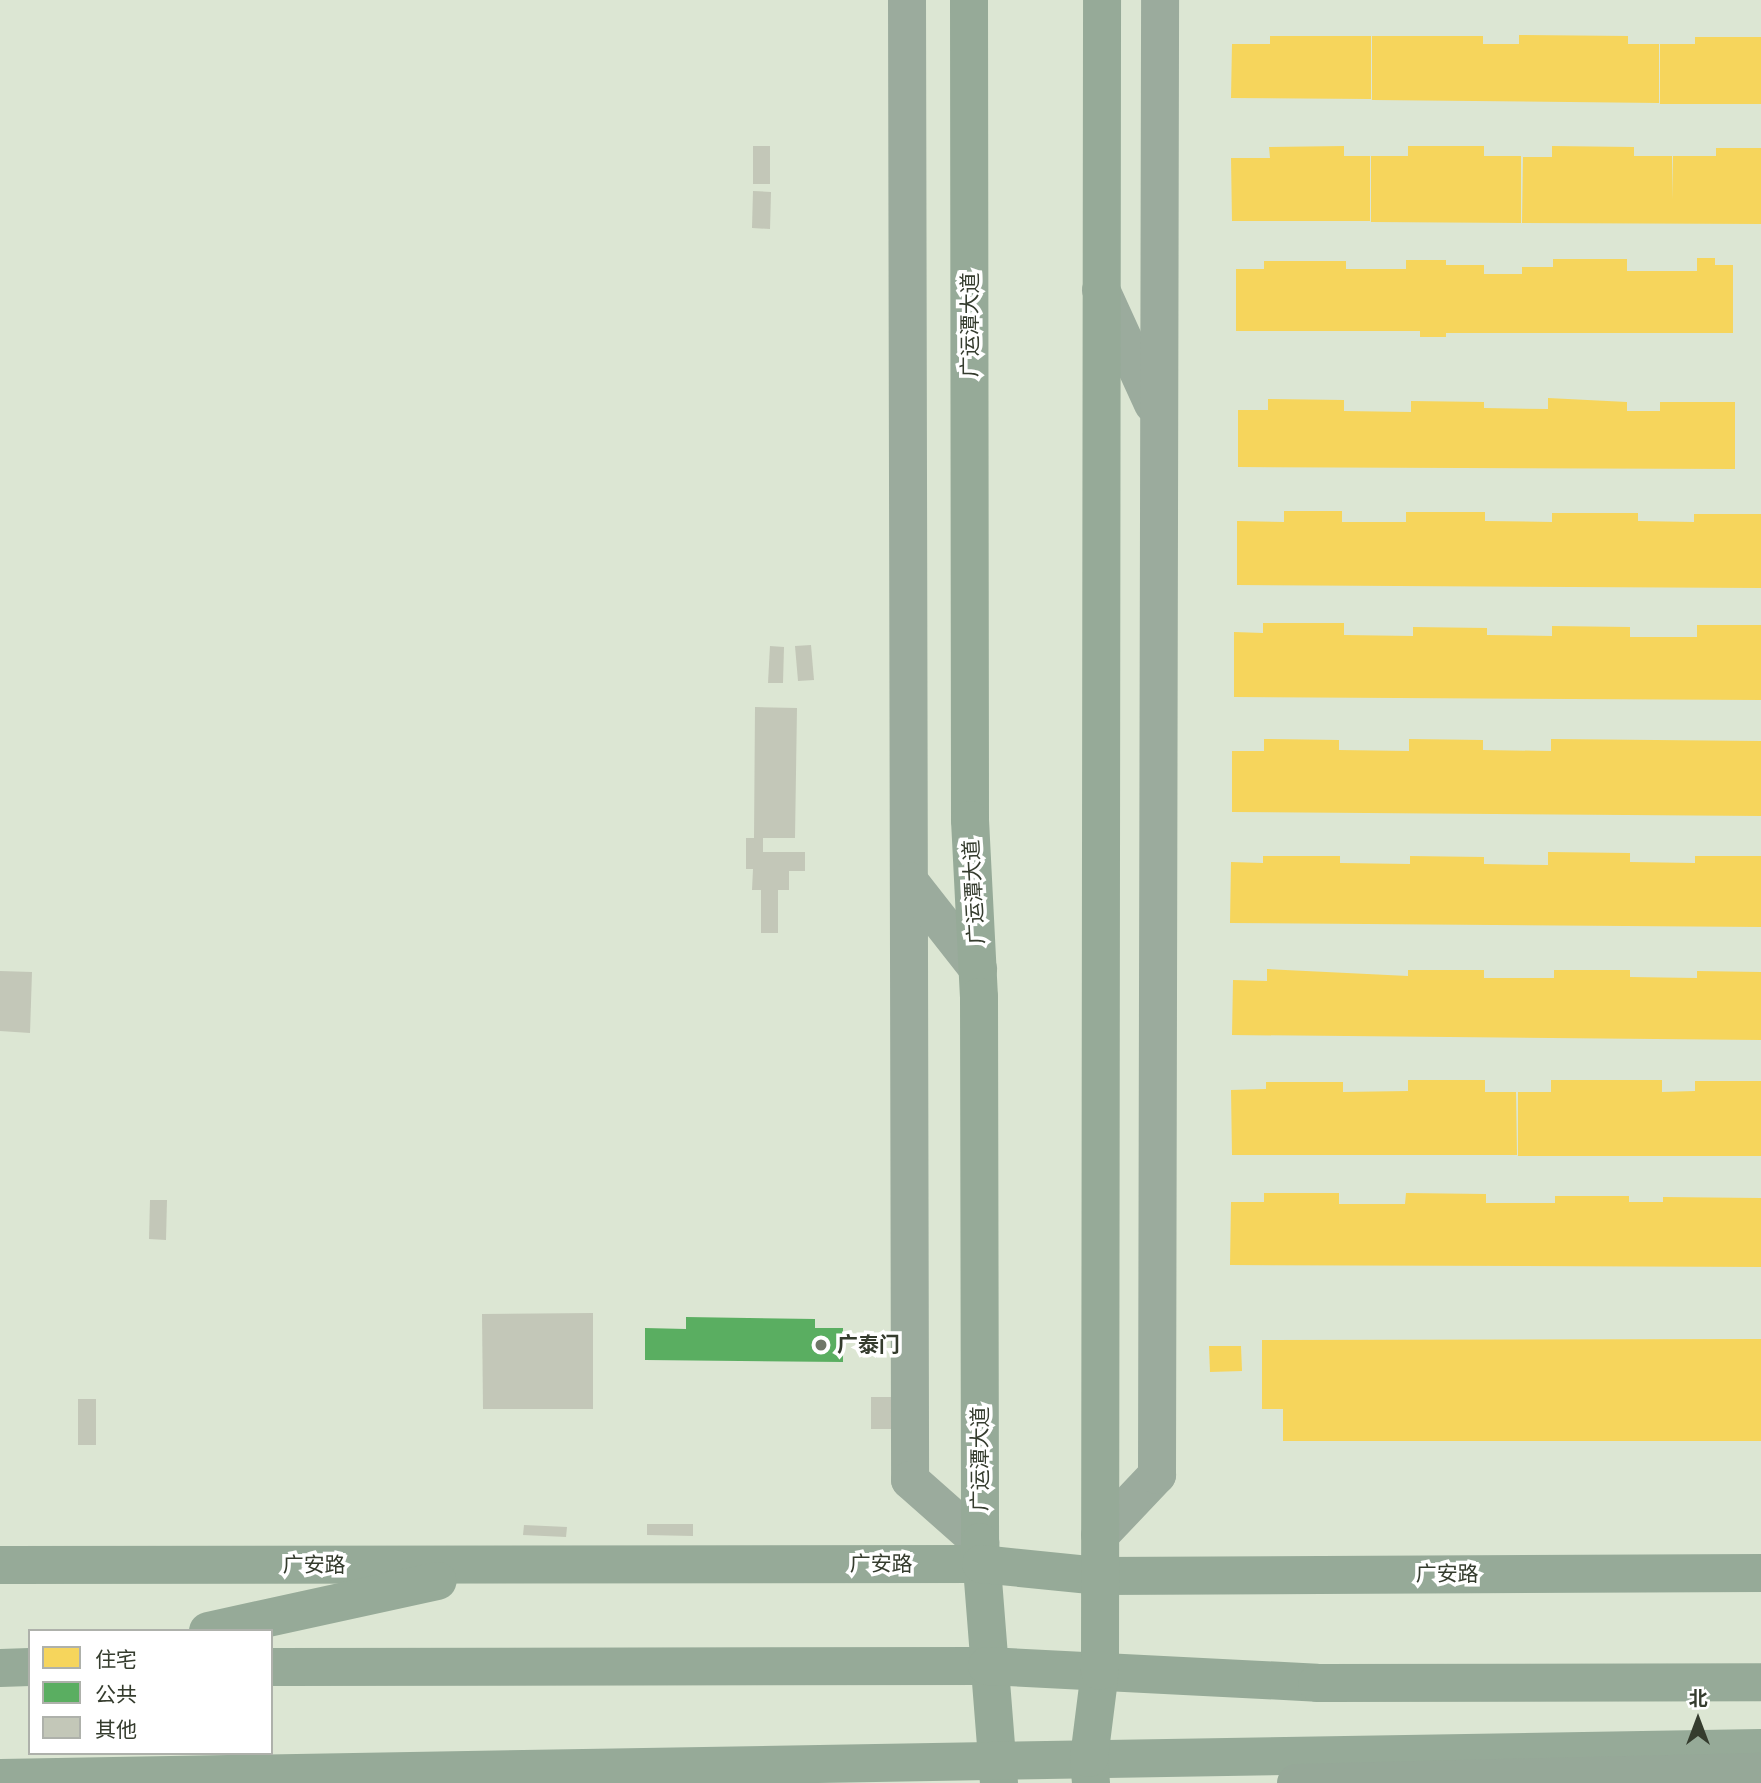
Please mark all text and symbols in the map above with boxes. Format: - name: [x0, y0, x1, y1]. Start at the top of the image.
- street label: 广运潭大道: [957, 273, 983, 377]
- street label: 广运潭大道: [959, 839, 989, 945]
- place label: 广泰门: [837, 1332, 900, 1358]
- marker: 广泰门: [811, 1335, 831, 1355]
- street label: 广运潭大道: [967, 1407, 993, 1511]
- street label: 广安路: [850, 1551, 912, 1577]
- street label: 广安路: [283, 1552, 345, 1578]
- street label: 广安路: [1416, 1561, 1478, 1587]
- legend: [28, 1629, 273, 1755]
- text: 住宅: [95, 1647, 137, 1672]
- text: 公共: [95, 1682, 137, 1707]
- north arrow: [1663, 1685, 1733, 1755]
- text: 北: [1688, 1687, 1708, 1710]
- text: 其他: [95, 1717, 137, 1742]

